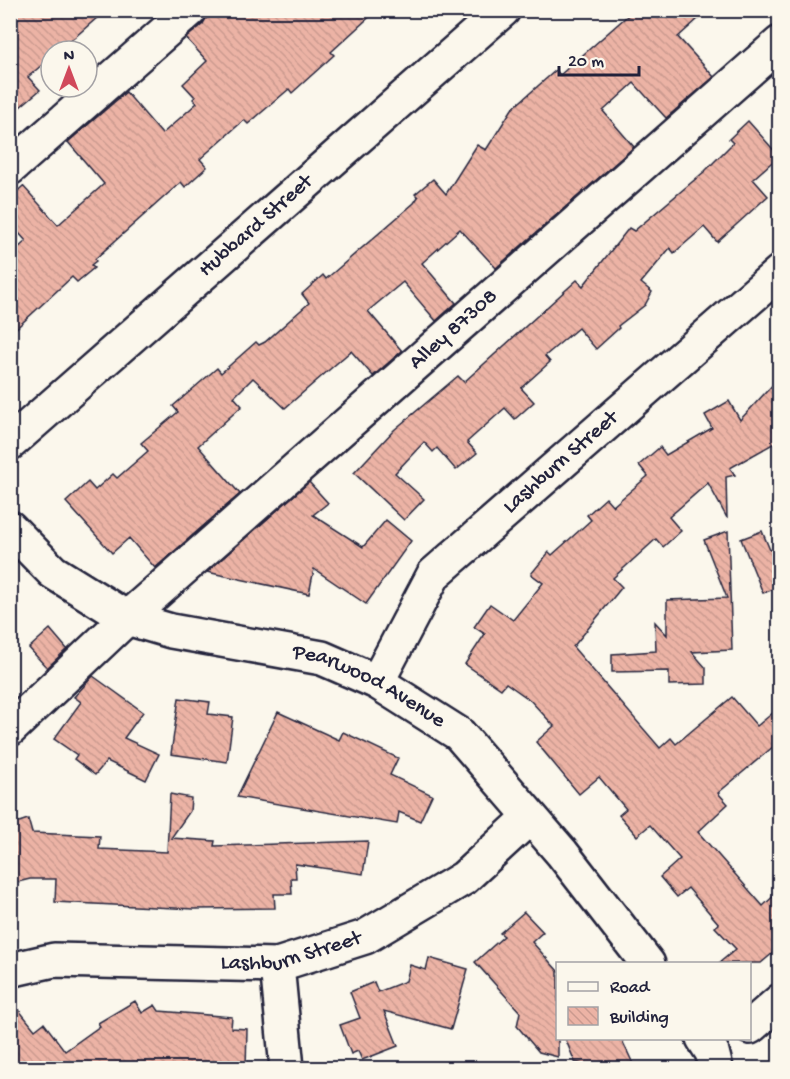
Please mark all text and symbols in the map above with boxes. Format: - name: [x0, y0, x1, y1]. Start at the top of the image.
- north arrow: [39, 39, 99, 99]
- scale bar: [559, 39, 638, 77]
- text: N: [64, 48, 75, 67]
- text: 20 m: [568, 52, 604, 73]
- street label: Hubbard Street: [194, 168, 320, 283]
- street label: Alley 87308: [404, 284, 504, 376]
- street label: Lashburn Street: [498, 404, 626, 520]
- street label: Pearwood Avenue: [289, 640, 450, 735]
- street label: Lashburn Street: [220, 925, 367, 979]
- legend: [556, 962, 751, 1040]
- text: Road: [610, 978, 651, 999]
- text: Building: [609, 1008, 669, 1029]

